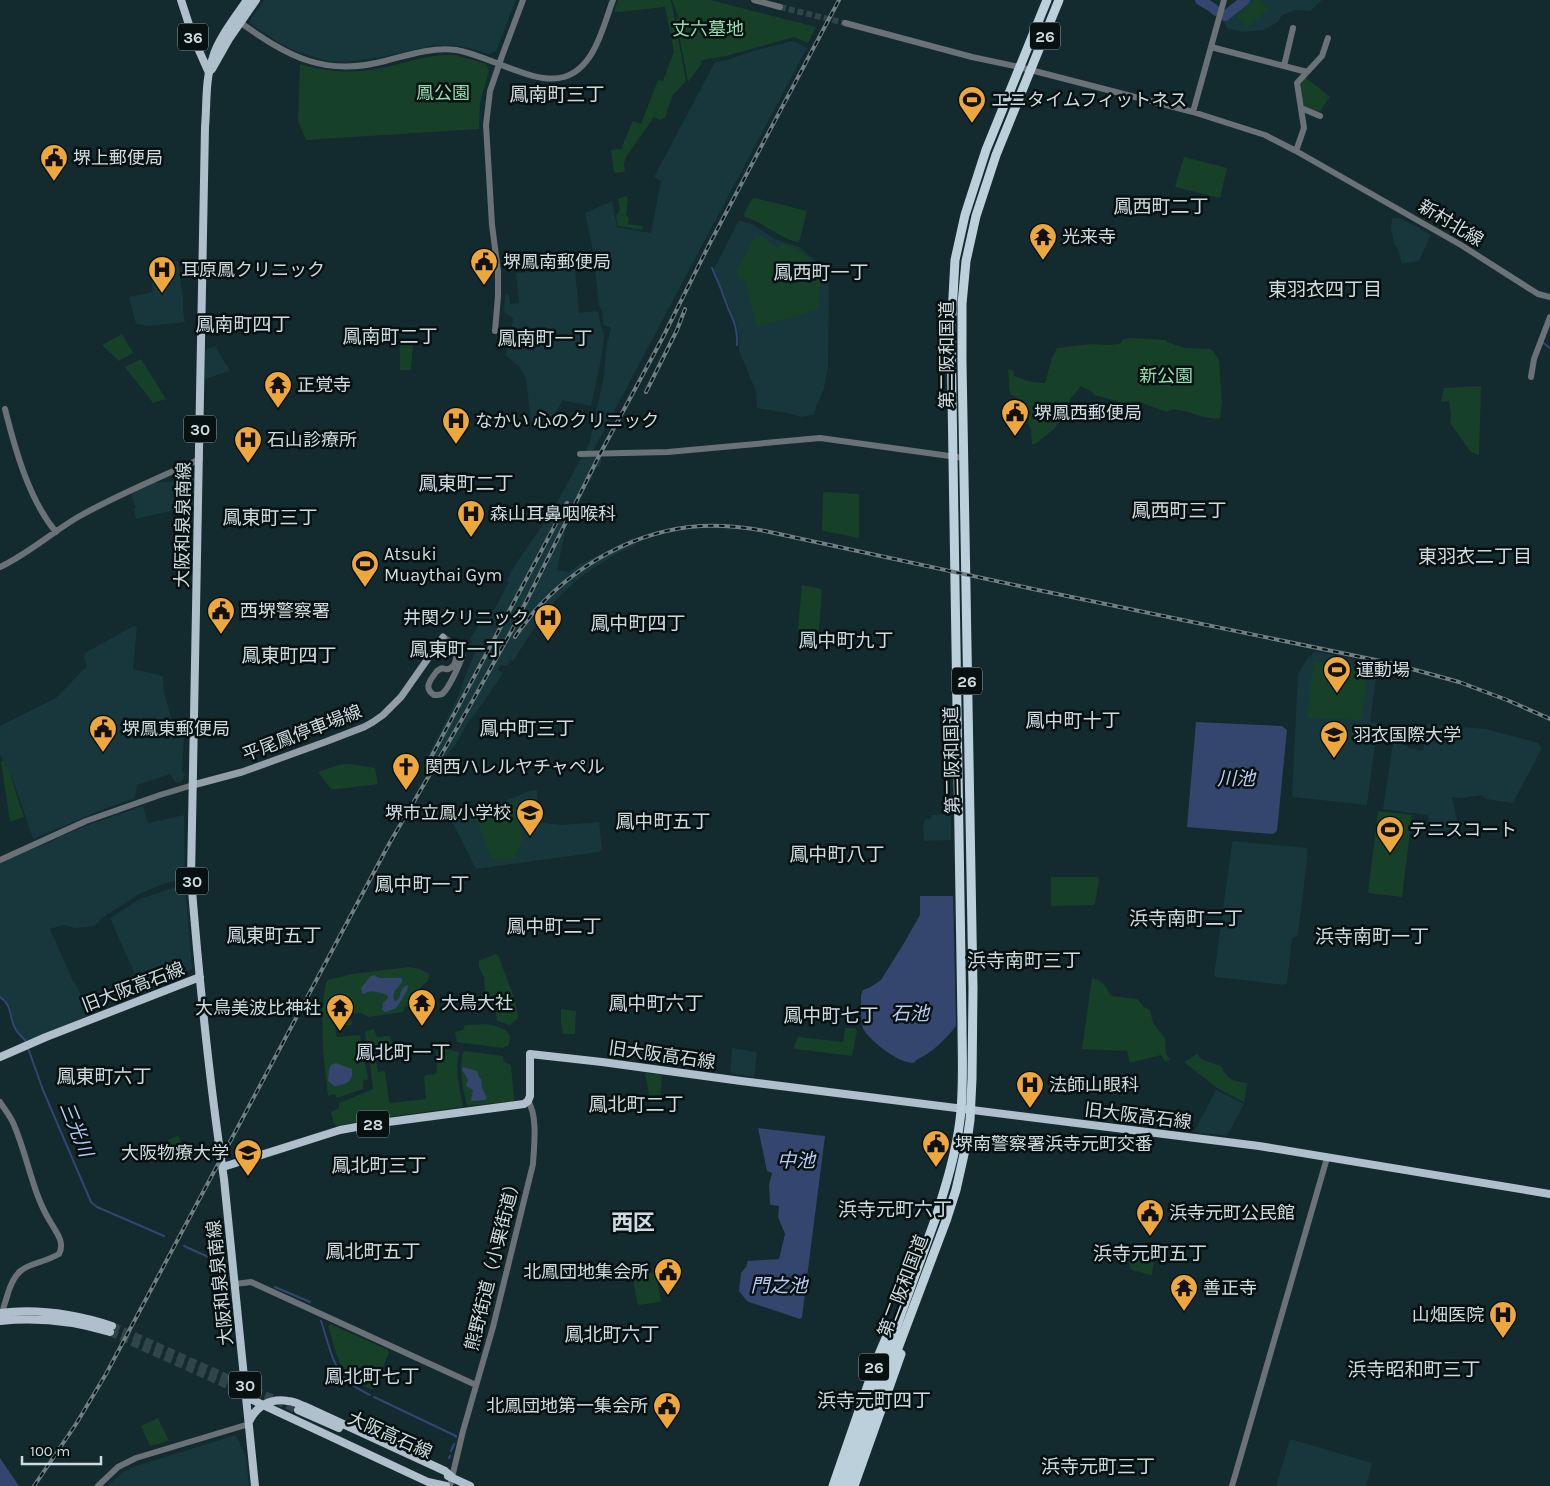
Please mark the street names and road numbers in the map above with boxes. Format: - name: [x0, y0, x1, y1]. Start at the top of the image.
- road number: 26: [1030, 22, 1060, 50]
- road number: 36: [178, 24, 208, 51]
- street label: 新村北線: [1414, 195, 1488, 251]
- street label: 第二阪和国道: [936, 301, 958, 409]
- road number: 30: [184, 416, 216, 442]
- street label: 大阪和泉泉南線: [171, 462, 195, 588]
- road number: 26: [952, 668, 982, 694]
- street label: 平尾鳳停車場線: [239, 700, 365, 766]
- street label: 第二阪和国道: [940, 706, 964, 814]
- road number: 30: [176, 868, 208, 894]
- street label: 旧大阪高石線: [79, 957, 187, 1017]
- street label: 旧大阪高石線: [607, 1037, 717, 1073]
- street label: 旧大阪高石線: [1083, 1099, 1193, 1133]
- road number: 28: [357, 1110, 389, 1138]
- street label: 熊野街道（小栗街道）: [461, 1173, 525, 1353]
- street label: 大阪和泉泉南線: [202, 1219, 238, 1347]
- street label: 第二阪和国道: [873, 1232, 933, 1340]
- road number: 26: [859, 1354, 889, 1380]
- road number: 30: [229, 1372, 261, 1398]
- street label: 大阪高石線: [344, 1407, 436, 1463]

